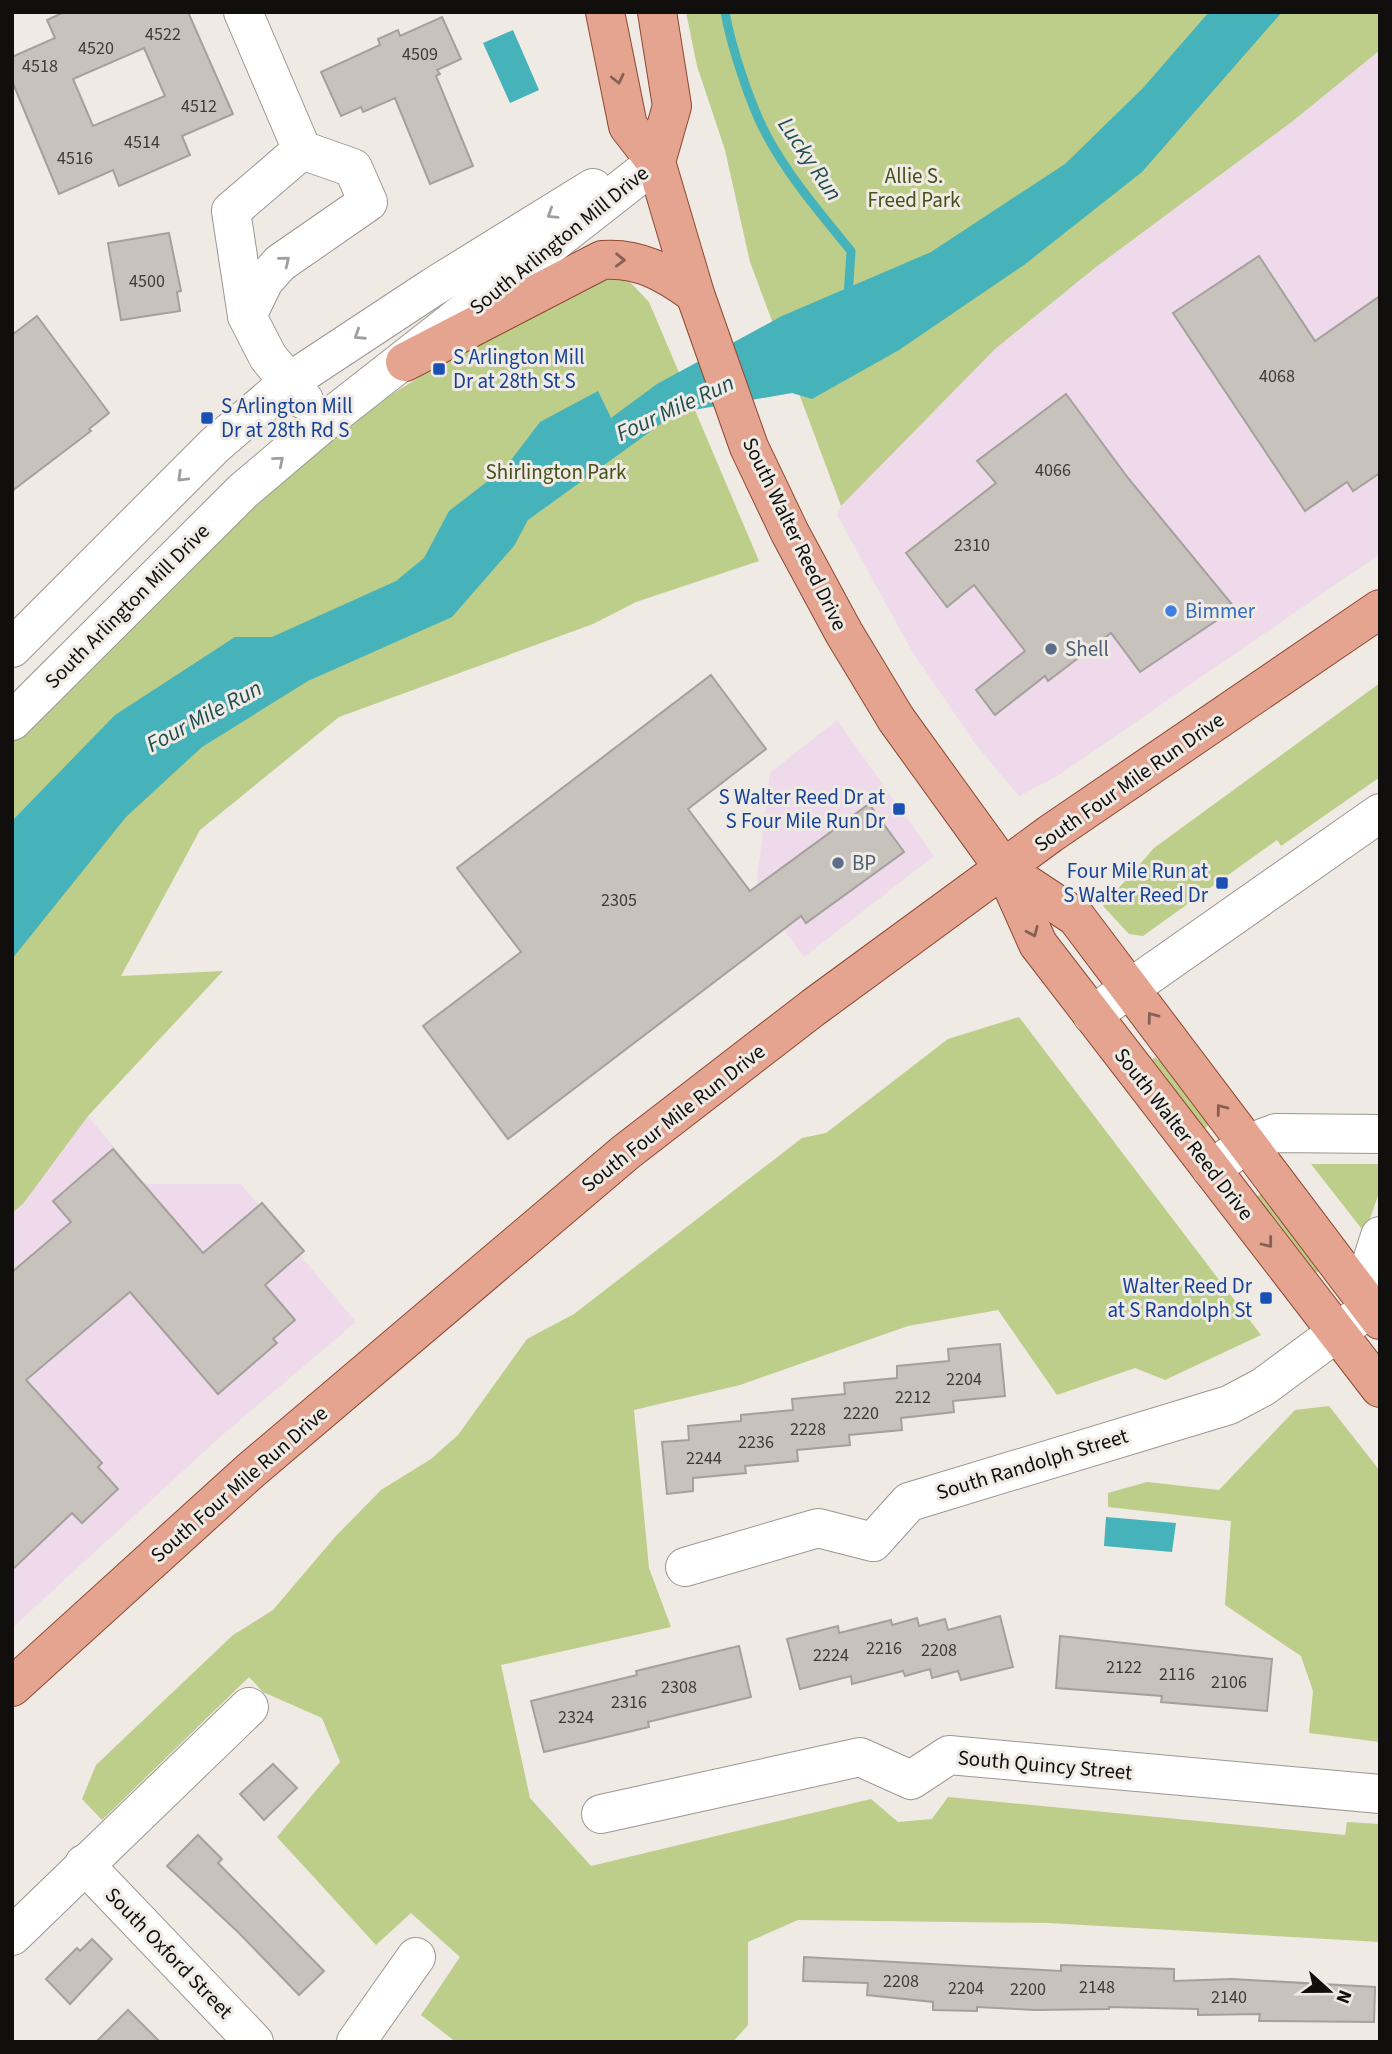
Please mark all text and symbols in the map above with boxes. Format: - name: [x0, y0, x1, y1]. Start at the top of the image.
- house number: 4522: [145, 22, 181, 47]
- house number: 4520: [78, 36, 114, 61]
- house number: 4509: [402, 42, 438, 67]
- house number: 4518: [22, 54, 58, 79]
- one-way arrow: [609, 73, 624, 85]
- house number: 4512: [181, 94, 217, 119]
- water label: Lucky Run: [770, 110, 850, 208]
- house number: 4514: [124, 130, 160, 155]
- house number: 4516: [57, 146, 93, 171]
- street label: South Arlington Mill Drive: [463, 158, 655, 322]
- park label: Allie S. Freed Park: [868, 161, 961, 215]
- one-way arrow: [546, 205, 559, 218]
- one-way arrow: [615, 252, 626, 267]
- one-way arrow: [277, 256, 289, 269]
- house number: 4500: [129, 269, 165, 294]
- one-way arrow: [354, 327, 367, 340]
- place label: S Arlington Mill Dr at 28th St S: [453, 342, 585, 396]
- marker: S Arlington Mill Dr at 28th St S: [431, 361, 447, 377]
- house number: 4068: [1259, 364, 1295, 389]
- water label: Four Mile Run: [611, 366, 739, 450]
- place label: S Arlington Mill Dr at 28th Rd S: [221, 391, 353, 445]
- marker: S Arlington Mill Dr at 28th Rd S: [199, 410, 215, 426]
- street label: South Walter Reed Drive: [735, 432, 855, 636]
- one-way arrow: [271, 456, 284, 469]
- park label: Shirlington Park: [486, 457, 627, 487]
- house number: 4066: [1035, 458, 1071, 483]
- one-way arrow: [178, 469, 191, 482]
- street label: South Arlington Mill Drive: [38, 517, 216, 695]
- house number: 2310: [954, 533, 990, 558]
- place label: Bimmer: [1185, 596, 1256, 626]
- marker: Bimmer: [1163, 603, 1179, 619]
- place label: Shell: [1065, 634, 1109, 664]
- marker: Shell: [1043, 641, 1059, 657]
- water label: Four Mile Run: [140, 672, 268, 760]
- street label: South Four Mile Run Drive: [1028, 705, 1230, 859]
- place label: S Walter Reed Dr at S Four Mile Run Dr: [719, 782, 886, 836]
- marker: S Walter Reed Dr at S Four Mile Run Dr: [891, 801, 907, 817]
- place label: BP: [852, 848, 876, 878]
- marker: BP: [830, 855, 846, 871]
- place label: Four Mile Run at S Walter Reed Dr: [1063, 856, 1209, 910]
- marker: Four Mile Run at S Walter Reed Dr: [1214, 875, 1230, 891]
- house number: 2305: [601, 888, 637, 913]
- one-way arrow: [1025, 925, 1039, 937]
- one-way arrow: [1148, 1012, 1161, 1025]
- street label: South Four Mile Run Drive: [575, 1037, 771, 1199]
- street label: South Walter Reed Drive: [1107, 1041, 1261, 1227]
- one-way arrow: [1216, 1104, 1229, 1117]
- one-way arrow: [1260, 1236, 1272, 1248]
- place label: Walter Reed Dr at S Randolph St: [1108, 1271, 1253, 1325]
- marker: Walter Reed Dr at S Randolph St: [1258, 1290, 1274, 1306]
- house number: 2204: [946, 1367, 982, 1392]
- house number: 2212: [895, 1385, 931, 1410]
- street label: South Four Mile Run Drive: [144, 1399, 334, 1569]
- house number: 2220: [843, 1401, 879, 1426]
- house number: 2228: [790, 1417, 826, 1442]
- street label: South Randolph Street: [932, 1421, 1132, 1507]
- house number: 2236: [738, 1430, 774, 1455]
- house number: 2244: [686, 1446, 722, 1471]
- house number: 2216: [866, 1636, 902, 1661]
- house number: 2208: [921, 1638, 957, 1663]
- house number: 2224: [813, 1643, 849, 1668]
- house number: 2122: [1106, 1655, 1142, 1680]
- house number: 2116: [1159, 1662, 1195, 1687]
- house number: 2106: [1211, 1670, 1247, 1695]
- house number: 2308: [661, 1675, 697, 1700]
- house number: 2316: [611, 1690, 647, 1715]
- house number: 2324: [558, 1705, 594, 1730]
- street label: South Quincy Street: [956, 1742, 1134, 1788]
- street label: South Oxford Street: [98, 1880, 240, 2026]
- north arrow: [1294, 1956, 1364, 2026]
- house number: 2208: [883, 1969, 919, 1994]
- house number: 2148: [1079, 1975, 1115, 2000]
- house number: 2204: [948, 1976, 984, 2001]
- house number: 2200: [1010, 1977, 1046, 2002]
- house number: 2140: [1211, 1985, 1247, 2010]
- text: N: [1329, 1986, 1358, 2007]

